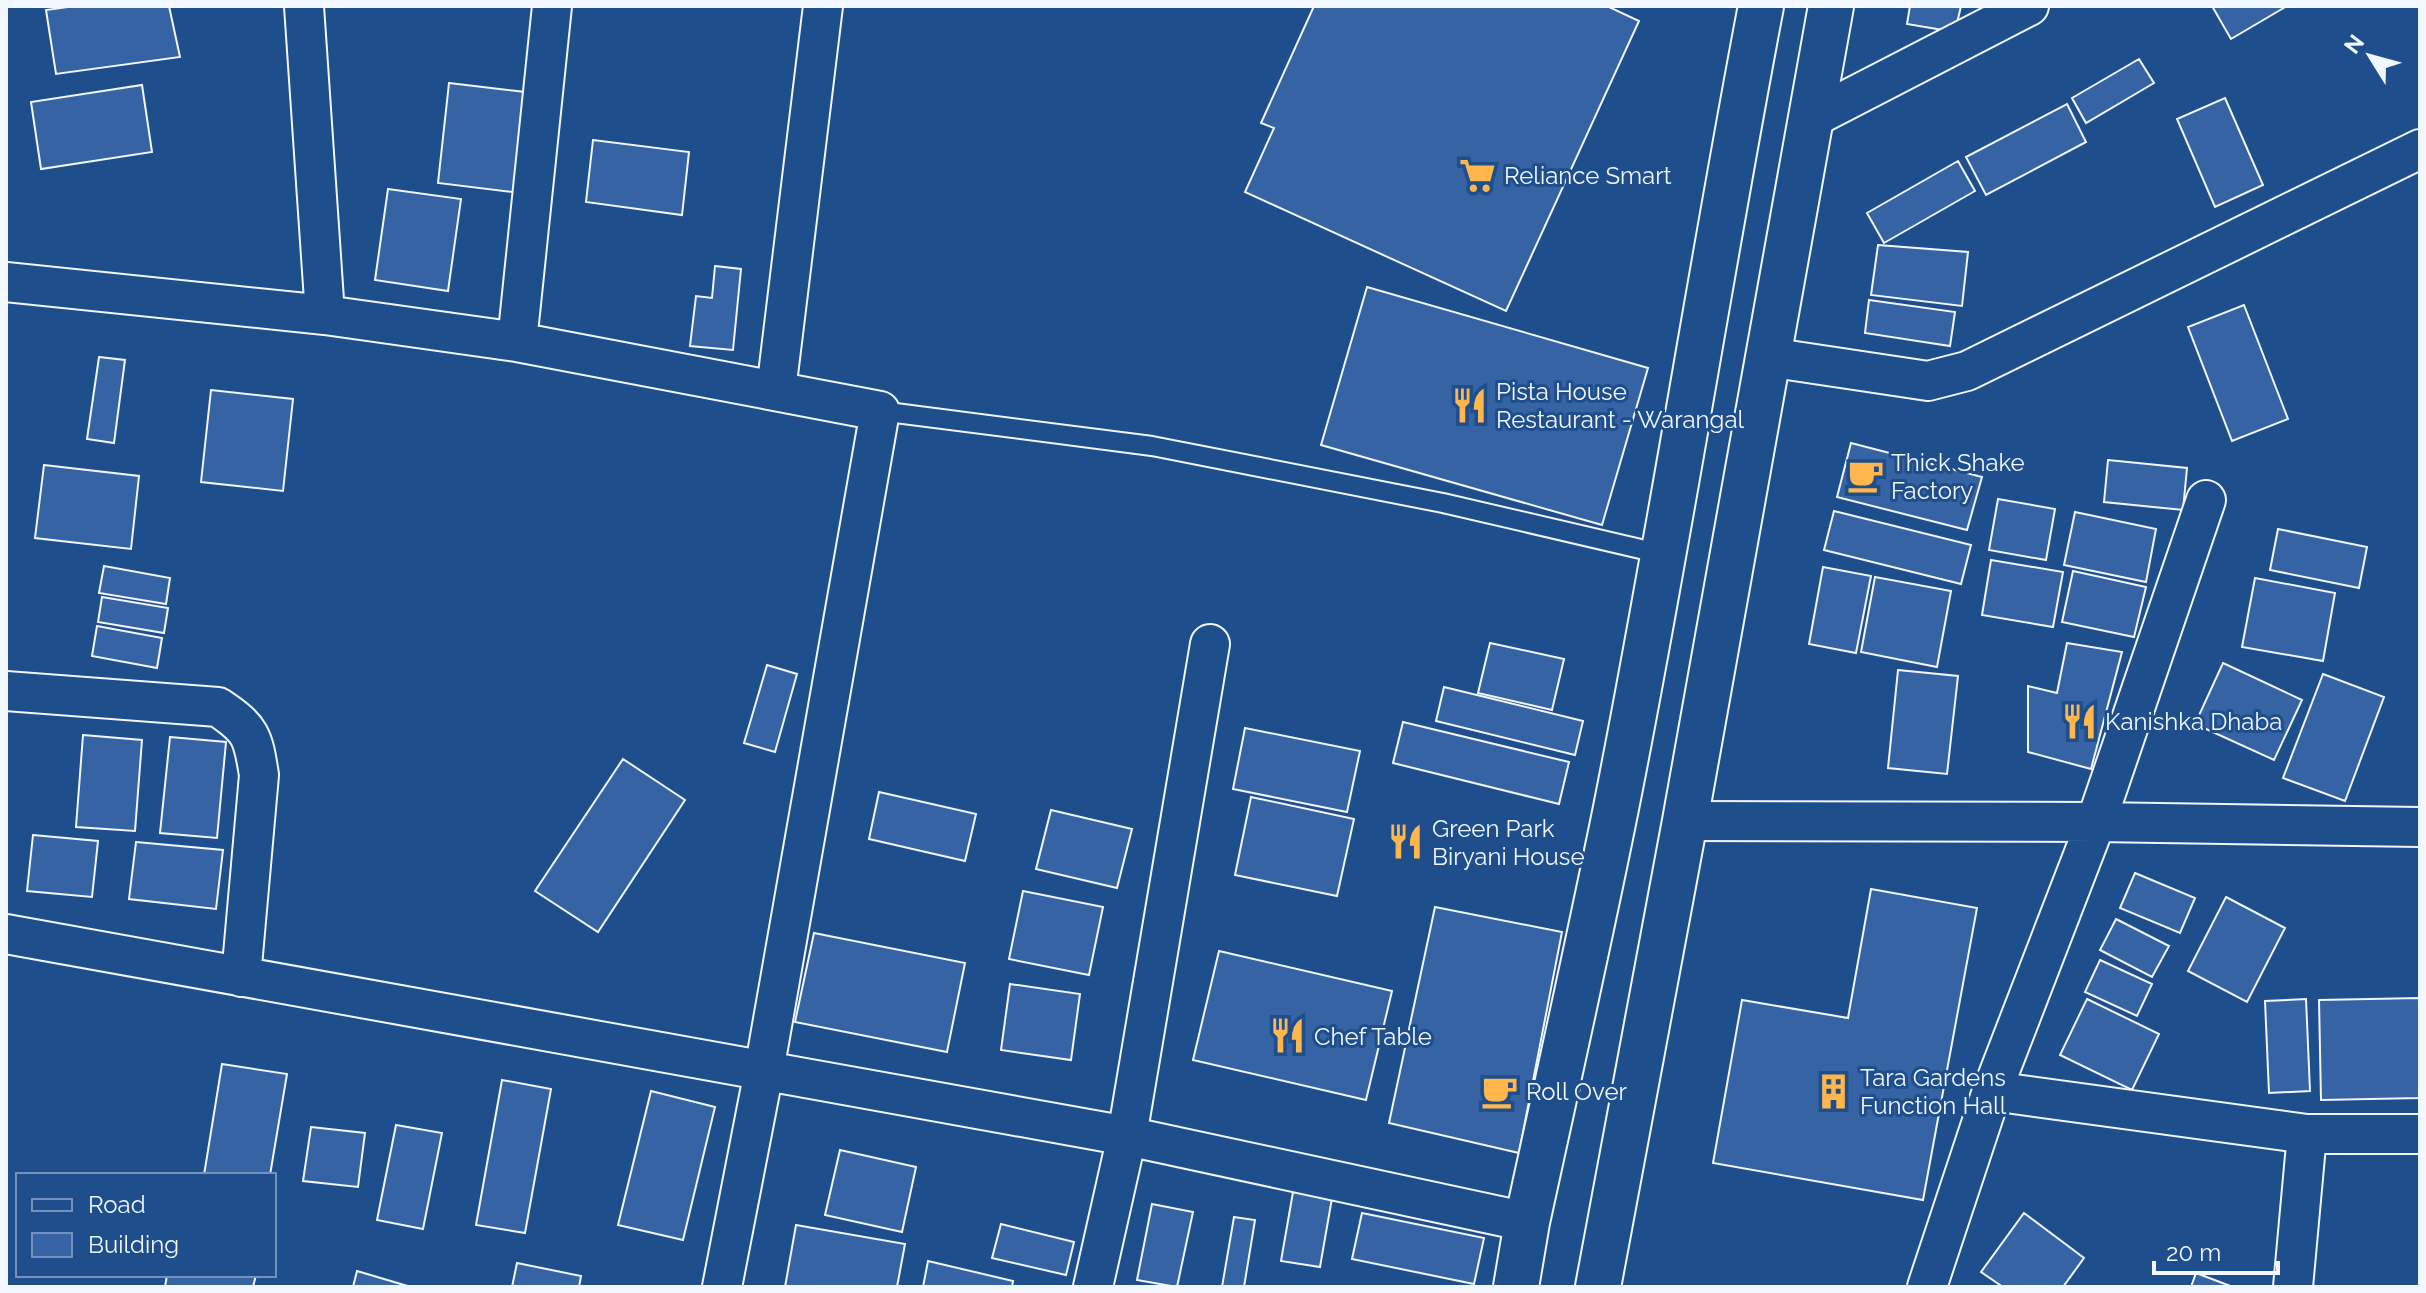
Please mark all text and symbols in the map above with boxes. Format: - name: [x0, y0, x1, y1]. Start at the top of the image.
- north arrow: [2330, 16, 2410, 96]
- text: N: [2339, 29, 2369, 58]
- supermarket icon: Reliance Smart: [1459, 156, 1497, 194]
- place label: Reliance Smart: [1504, 161, 1672, 190]
- place label: Pista House Restaurant - Warangal: [1496, 377, 1745, 434]
- restaurant icon: Pista House Restaurant - Warangal: [1451, 386, 1489, 424]
- place label: Thick Shake Factory: [1891, 448, 2025, 505]
- cafe icon: Thick Shake Factory: [1846, 457, 1884, 495]
- restaurant icon: Kanishka Dhaba: [2060, 702, 2098, 740]
- place label: Kanishka Dhaba: [2105, 707, 2282, 736]
- place label: Green Park Biryani House: [1432, 814, 1584, 871]
- restaurant icon: Green Park Biryani House: [1387, 823, 1425, 861]
- restaurant icon: Chef Table: [1269, 1017, 1307, 1055]
- place label: Chef Table: [1314, 1022, 1432, 1051]
- place label: Tara Gardens Function Hall: [1860, 1063, 2007, 1120]
- cafe icon: Roll Over: [1481, 1072, 1519, 1110]
- building icon: Tara Gardens Function Hall: [1815, 1072, 1853, 1110]
- place label: Roll Over: [1526, 1077, 1627, 1106]
- legend: [16, 1173, 276, 1277]
- text: Road: [88, 1190, 146, 1219]
- scale bar: [2154, 1225, 2278, 1275]
- text: Building: [88, 1230, 179, 1259]
- text: 20 m: [2166, 1238, 2221, 1267]

